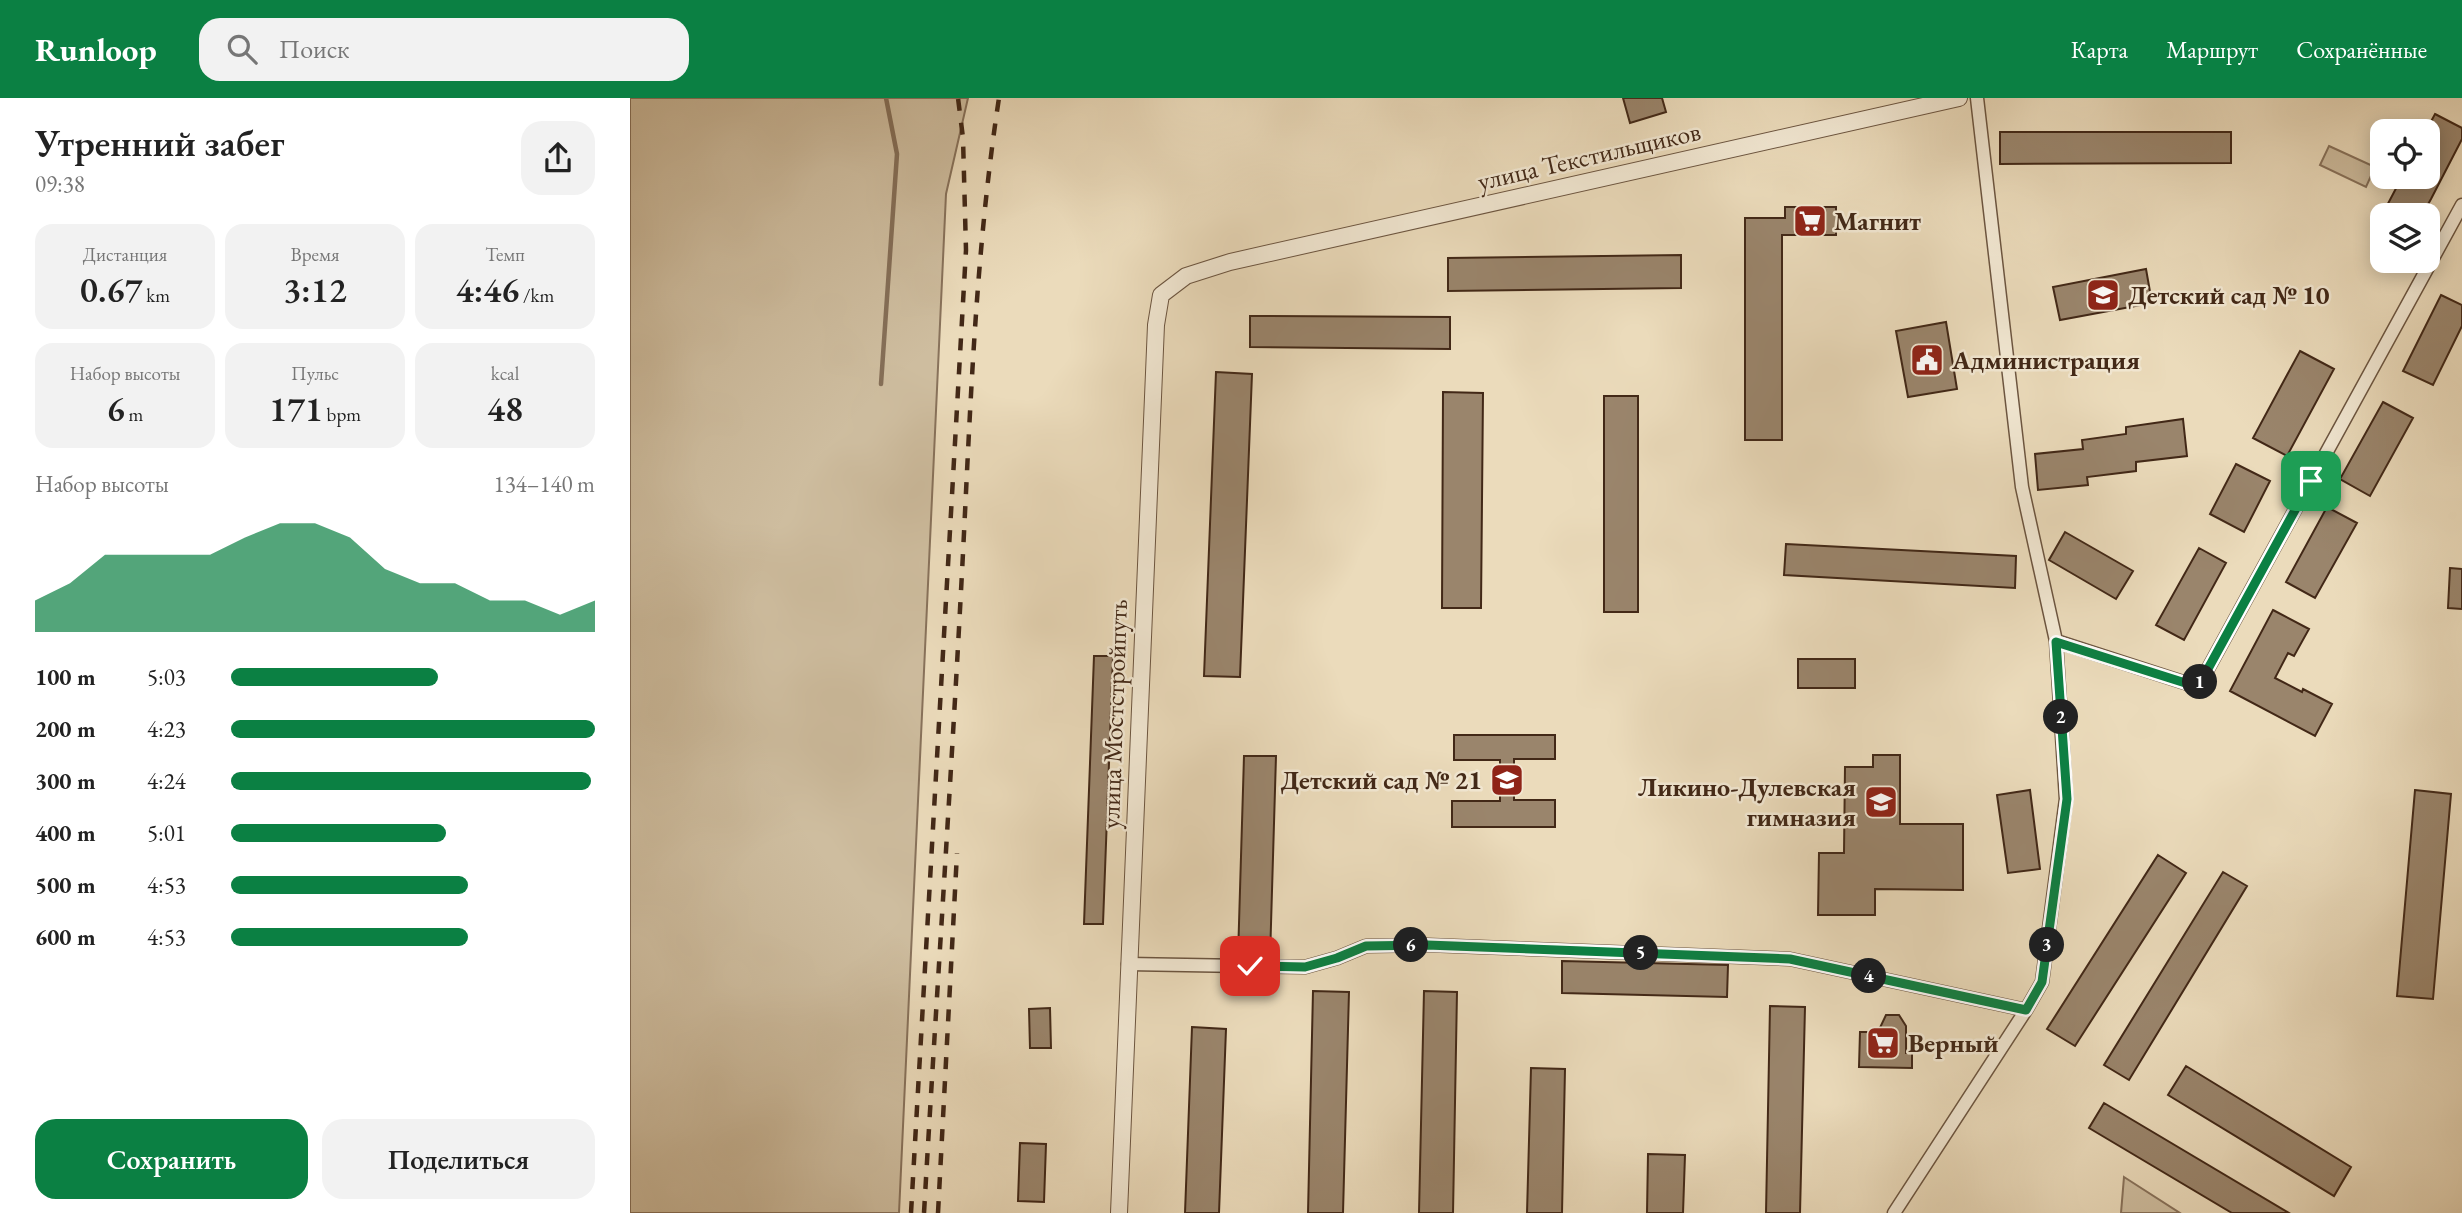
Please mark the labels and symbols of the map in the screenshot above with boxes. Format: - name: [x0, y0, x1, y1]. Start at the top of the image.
- street label: улица Текстильщиков: [1474, 114, 1704, 198]
- supermarket icon: Магнит: [1791, 202, 1829, 240]
- place label: Магнит: [1834, 204, 1921, 238]
- school or university icon: Детский сад № 10: [2084, 276, 2122, 314]
- place label: Детский сад № 10: [2128, 278, 2330, 312]
- public building icon: Администрация: [1908, 341, 1946, 379]
- place label: Администрация: [1951, 343, 2140, 377]
- pin: [2281, 451, 2341, 511]
- street label: улица Мостстройпуть: [1093, 599, 1135, 829]
- pin: 1: [2182, 664, 2218, 700]
- pin: 2: [2044, 700, 2078, 734]
- school or university icon: Детский сад № 21: [1488, 761, 1526, 799]
- place label: Детский сад № 21: [1280, 763, 1482, 797]
- place label: Ликино-Дулевская гимназия: [1638, 770, 1856, 834]
- school or university icon: Ликино-Дулевская гимназия: [1862, 783, 1900, 821]
- pin: 6: [1394, 928, 1428, 962]
- pin: 3: [2030, 928, 2064, 962]
- pin: [1220, 936, 1280, 996]
- pin: 5: [1623, 936, 1658, 970]
- pin: 4: [1852, 958, 1886, 994]
- supermarket icon: Верный: [1864, 1024, 1902, 1062]
- place label: Верный: [1908, 1026, 1998, 1060]

